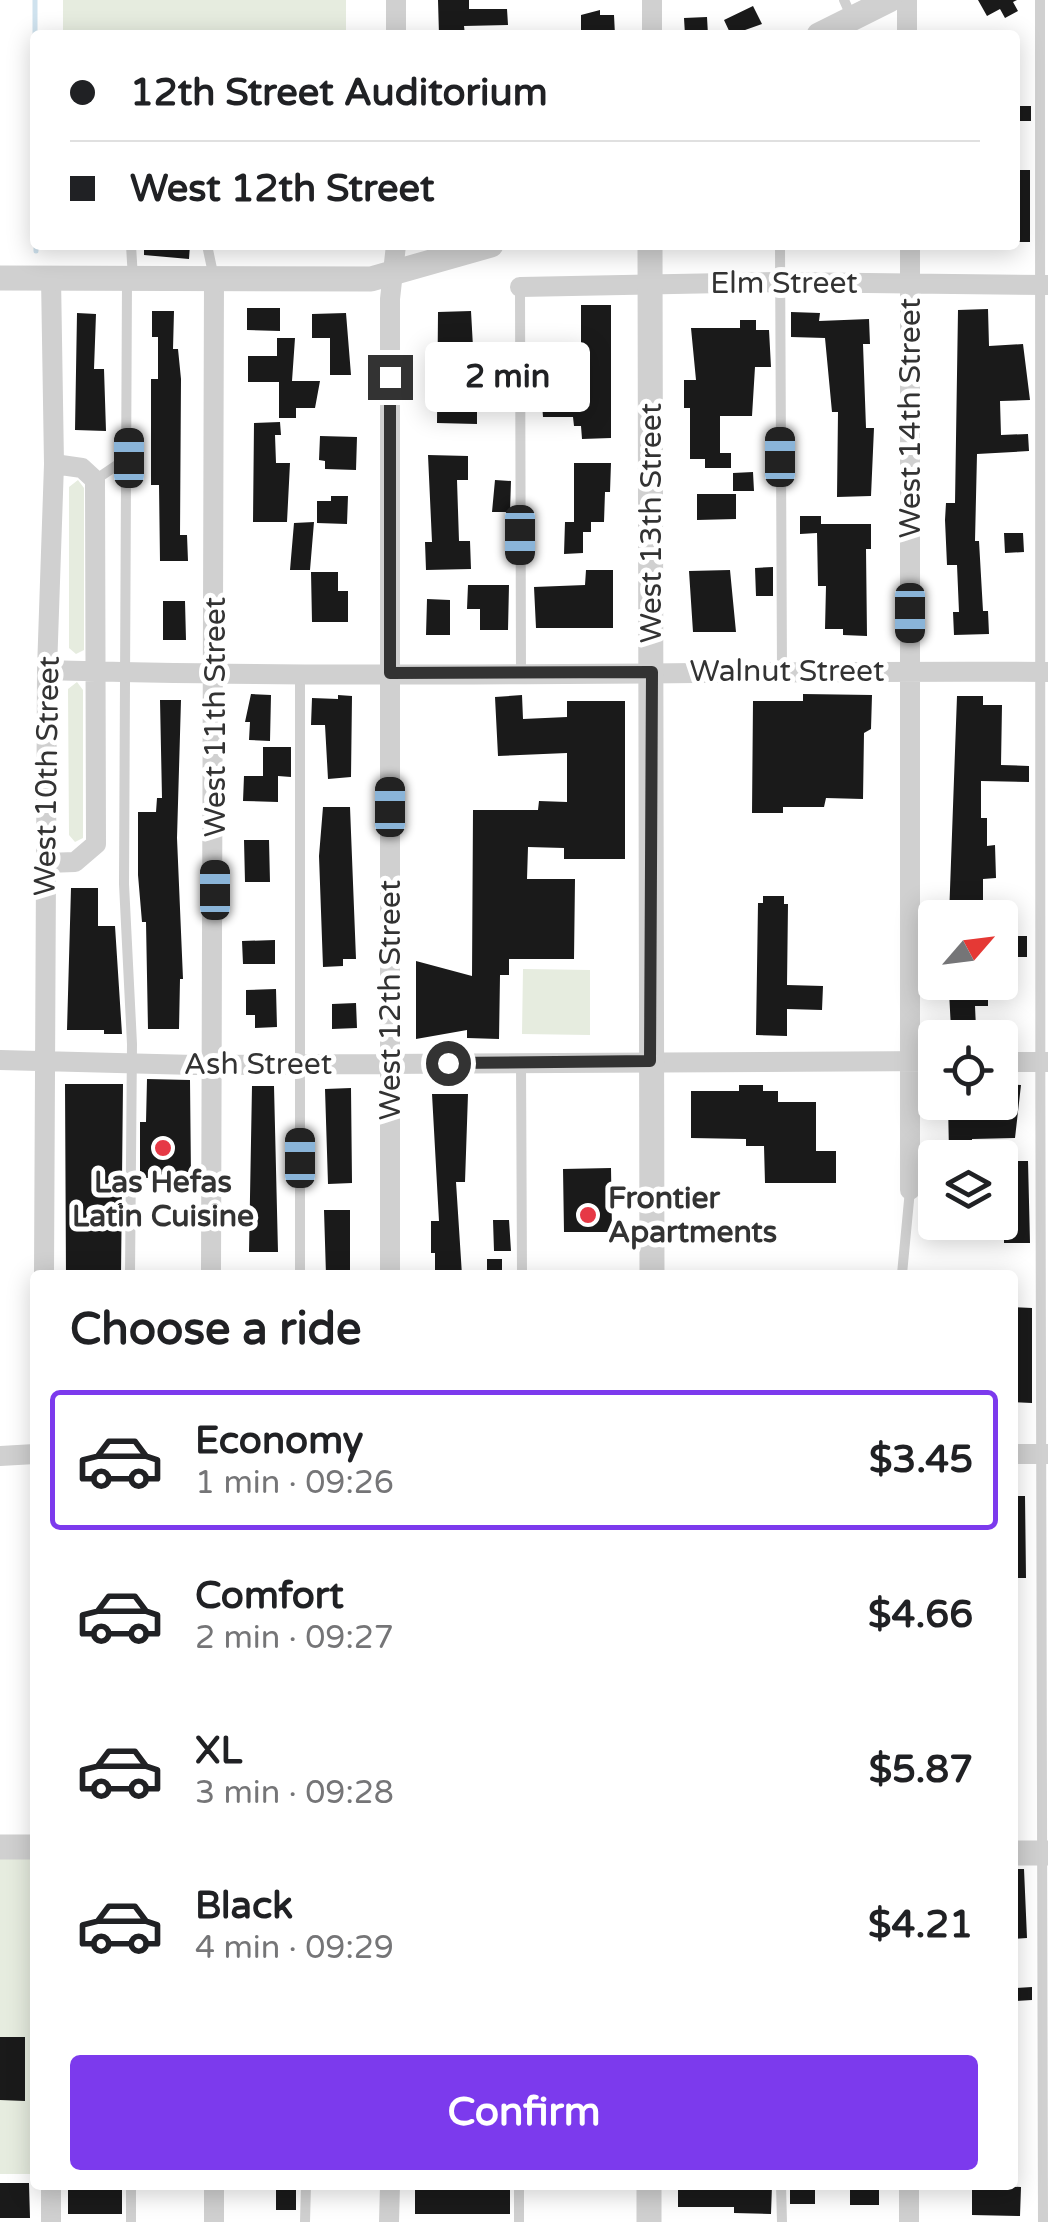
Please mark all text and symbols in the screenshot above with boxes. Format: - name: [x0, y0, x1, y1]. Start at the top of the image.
- text: 12th Street Auditorium: [130, 70, 548, 116]
- text: West 12th Street: [130, 166, 435, 212]
- street label: Elm Street: [710, 265, 858, 302]
- street label: West 14th Street: [892, 298, 929, 538]
- callout: 2 min: [425, 342, 590, 412]
- route end: [368, 355, 413, 400]
- text: 2 min: [465, 358, 550, 396]
- street label: West 13th Street: [633, 403, 670, 643]
- car: [765, 427, 795, 487]
- car: [114, 428, 144, 488]
- car: [505, 505, 535, 565]
- car: [895, 583, 925, 643]
- street label: West 11th Street: [197, 597, 234, 837]
- street label: Walnut Street: [690, 653, 884, 690]
- street label: West 10th Street: [26, 655, 68, 897]
- car: [375, 777, 405, 837]
- car: [200, 860, 230, 920]
- street label: West 12th Street: [372, 880, 409, 1120]
- north arrow: [918, 900, 1018, 1000]
- map controls: [918, 900, 1018, 1240]
- button: locate: [918, 1020, 1018, 1120]
- route start: [426, 1041, 471, 1086]
- street label: Ash Street: [184, 1046, 332, 1083]
- car: [285, 1128, 315, 1188]
- marker: Las Hefas Latin Cuisine: [152, 1137, 174, 1159]
- button: layers: [918, 1140, 1018, 1240]
- place label: Las Hefas Latin Cuisine: [72, 1164, 254, 1235]
- place label: Frontier Apartments: [608, 1180, 777, 1251]
- marker: Frontier Apartments: [577, 1204, 599, 1226]
- text: Choose a ride: [70, 1303, 361, 1357]
- icon: car: [75, 1415, 165, 1505]
- text: Economy: [195, 1418, 363, 1464]
- text: $3.45: [869, 1437, 973, 1483]
- text: 1 min · 09:26: [195, 1464, 394, 1502]
- icon: car: [75, 1570, 165, 1660]
- text: Comfort: [195, 1573, 344, 1619]
- text: $4.66: [868, 1592, 973, 1638]
- text: 2 min · 09:27: [195, 1619, 394, 1657]
- icon: car: [75, 1725, 165, 1815]
- text: XL: [195, 1728, 242, 1774]
- text: $5.87: [869, 1747, 973, 1793]
- text: 3 min · 09:28: [195, 1774, 394, 1812]
- icon: car: [75, 1880, 165, 1970]
- text: Black: [195, 1883, 293, 1929]
- text: $4.21: [868, 1902, 973, 1948]
- text: 4 min · 09:29: [195, 1929, 394, 1967]
- button: Confirm: [70, 2055, 978, 2170]

